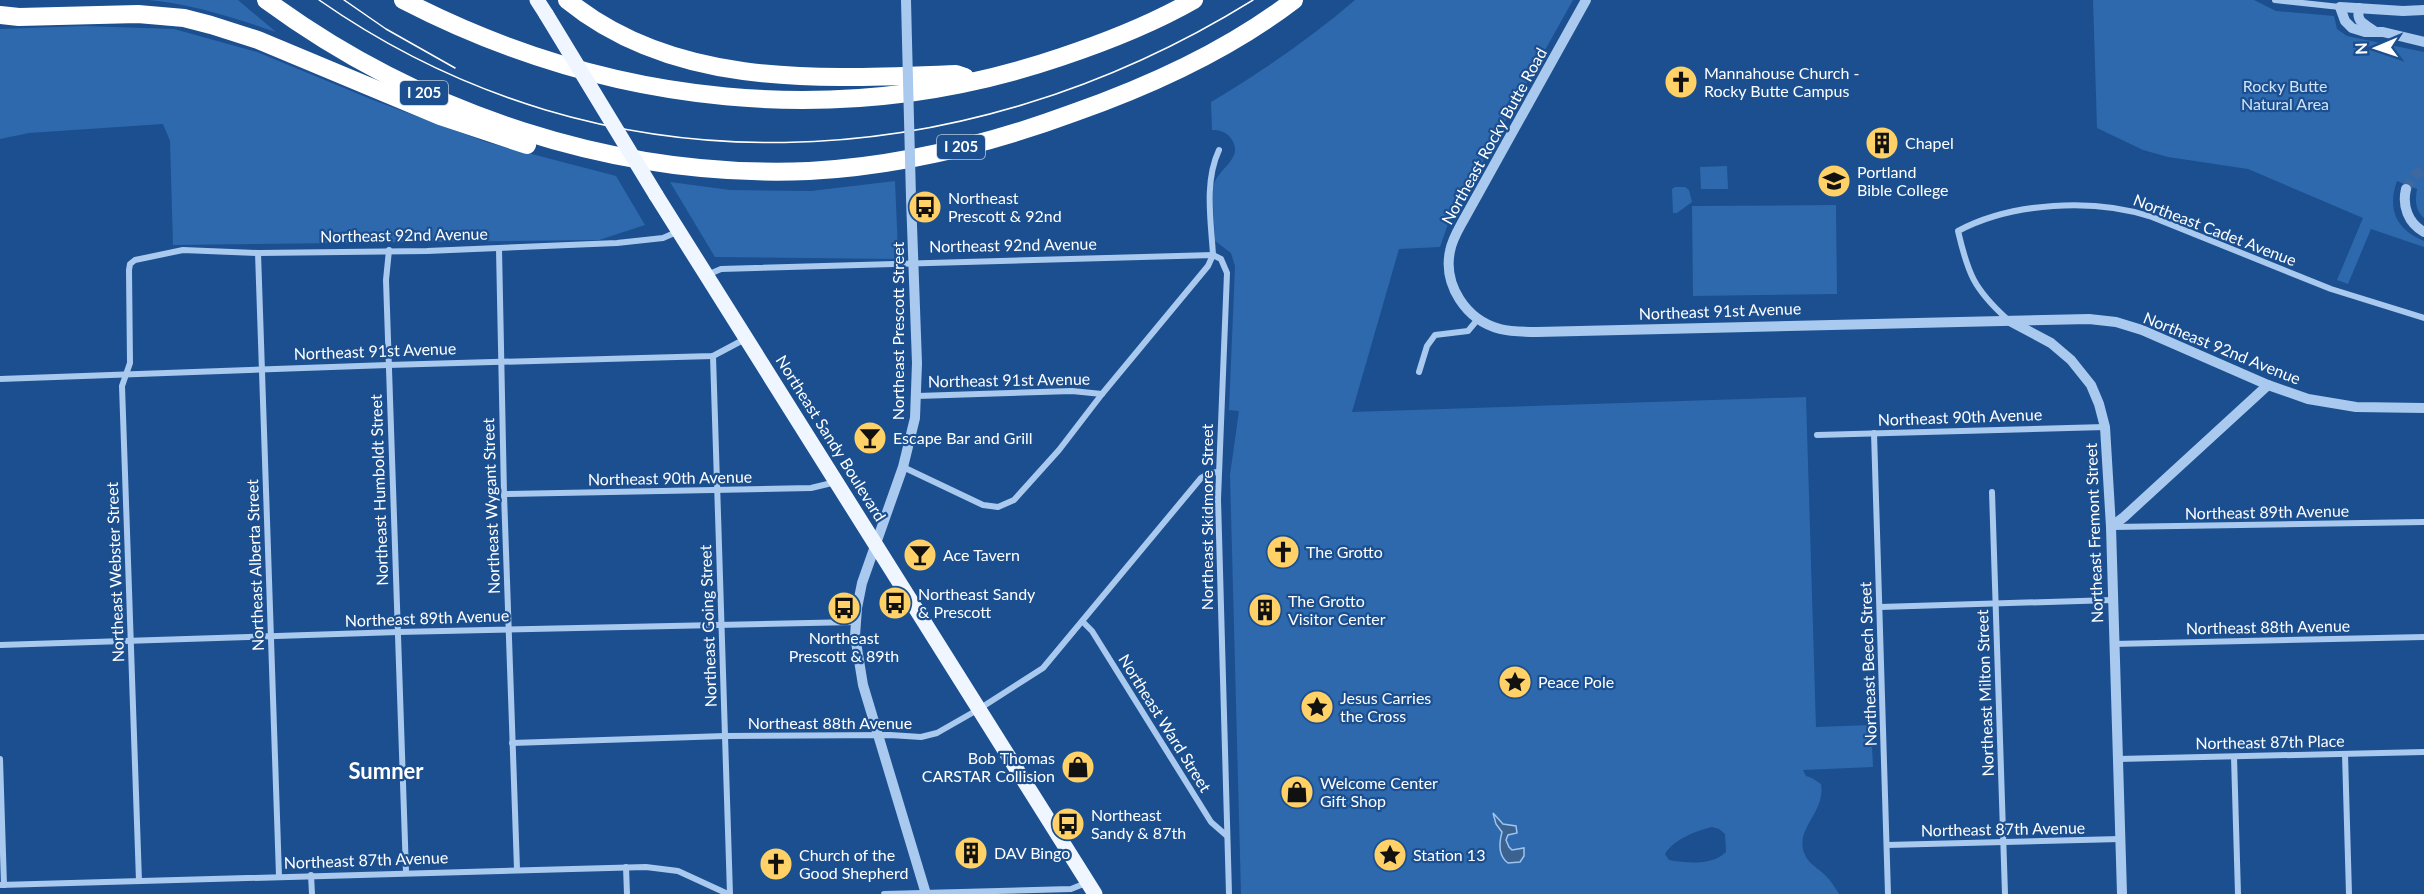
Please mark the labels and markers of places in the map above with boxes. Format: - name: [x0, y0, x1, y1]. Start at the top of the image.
- place label: Mannahouse Church - Rocky Butte Campus: [1704, 63, 1859, 100]
- church icon: Mannahouse Church - Rocky Butte Campus: [1663, 64, 1699, 100]
- building icon: Chapel: [1864, 125, 1900, 161]
- place label: Chapel: [1905, 133, 1954, 152]
- place label: Portland Bible College: [1857, 162, 1949, 199]
- school or university icon: Portland Bible College: [1816, 163, 1852, 199]
- place label: Northeast Prescott & 92nd: [948, 188, 1062, 225]
- bus stop icon: Northeast Prescott & 92nd: [907, 189, 943, 225]
- bar icon: Escape Bar and Grill: [852, 420, 888, 456]
- place label: Escape Bar and Grill: [893, 428, 1033, 447]
- church icon: The Grotto: [1265, 534, 1301, 570]
- bar icon: Ace Tavern: [902, 537, 938, 573]
- place label: The Grotto: [1306, 542, 1383, 561]
- place label: Ace Tavern: [943, 545, 1020, 564]
- place label: Northeast Sandy & Prescott: [918, 584, 1036, 621]
- bus stop icon: Northeast Sandy & Prescott: [877, 585, 913, 621]
- bus stop icon: Northeast Prescott & 89th: [826, 590, 862, 626]
- place label: The Grotto Visitor Center: [1288, 591, 1386, 628]
- building icon: The Grotto Visitor Center: [1247, 592, 1283, 628]
- place label: Northeast Prescott & 89th: [789, 628, 899, 665]
- place icon: Peace Pole: [1497, 664, 1533, 700]
- place label: Peace Pole: [1538, 672, 1614, 691]
- place label: Jesus Carries the Cross: [1340, 688, 1431, 725]
- place icon: Jesus Carries the Cross: [1299, 689, 1335, 725]
- place label: Bob Thomas CARSTAR Collision: [922, 748, 1055, 785]
- shop icon: Bob Thomas CARSTAR Collision: [1060, 749, 1096, 785]
- place label: Welcome Center Gift Shop: [1320, 773, 1438, 810]
- shop icon: Welcome Center Gift Shop: [1279, 774, 1315, 810]
- place label: Northeast Sandy & 87th: [1091, 805, 1186, 842]
- bus stop icon: Northeast Sandy & 87th: [1050, 806, 1086, 842]
- building icon: DAV Bingo: [953, 835, 989, 871]
- place icon: Station 13: [1372, 837, 1408, 873]
- place label: DAV Bingo: [994, 843, 1070, 862]
- place label: Church of the Good Shepherd: [799, 845, 909, 882]
- place label: Station 13: [1413, 845, 1485, 864]
- church icon: Church of the Good Shepherd: [758, 846, 794, 882]

